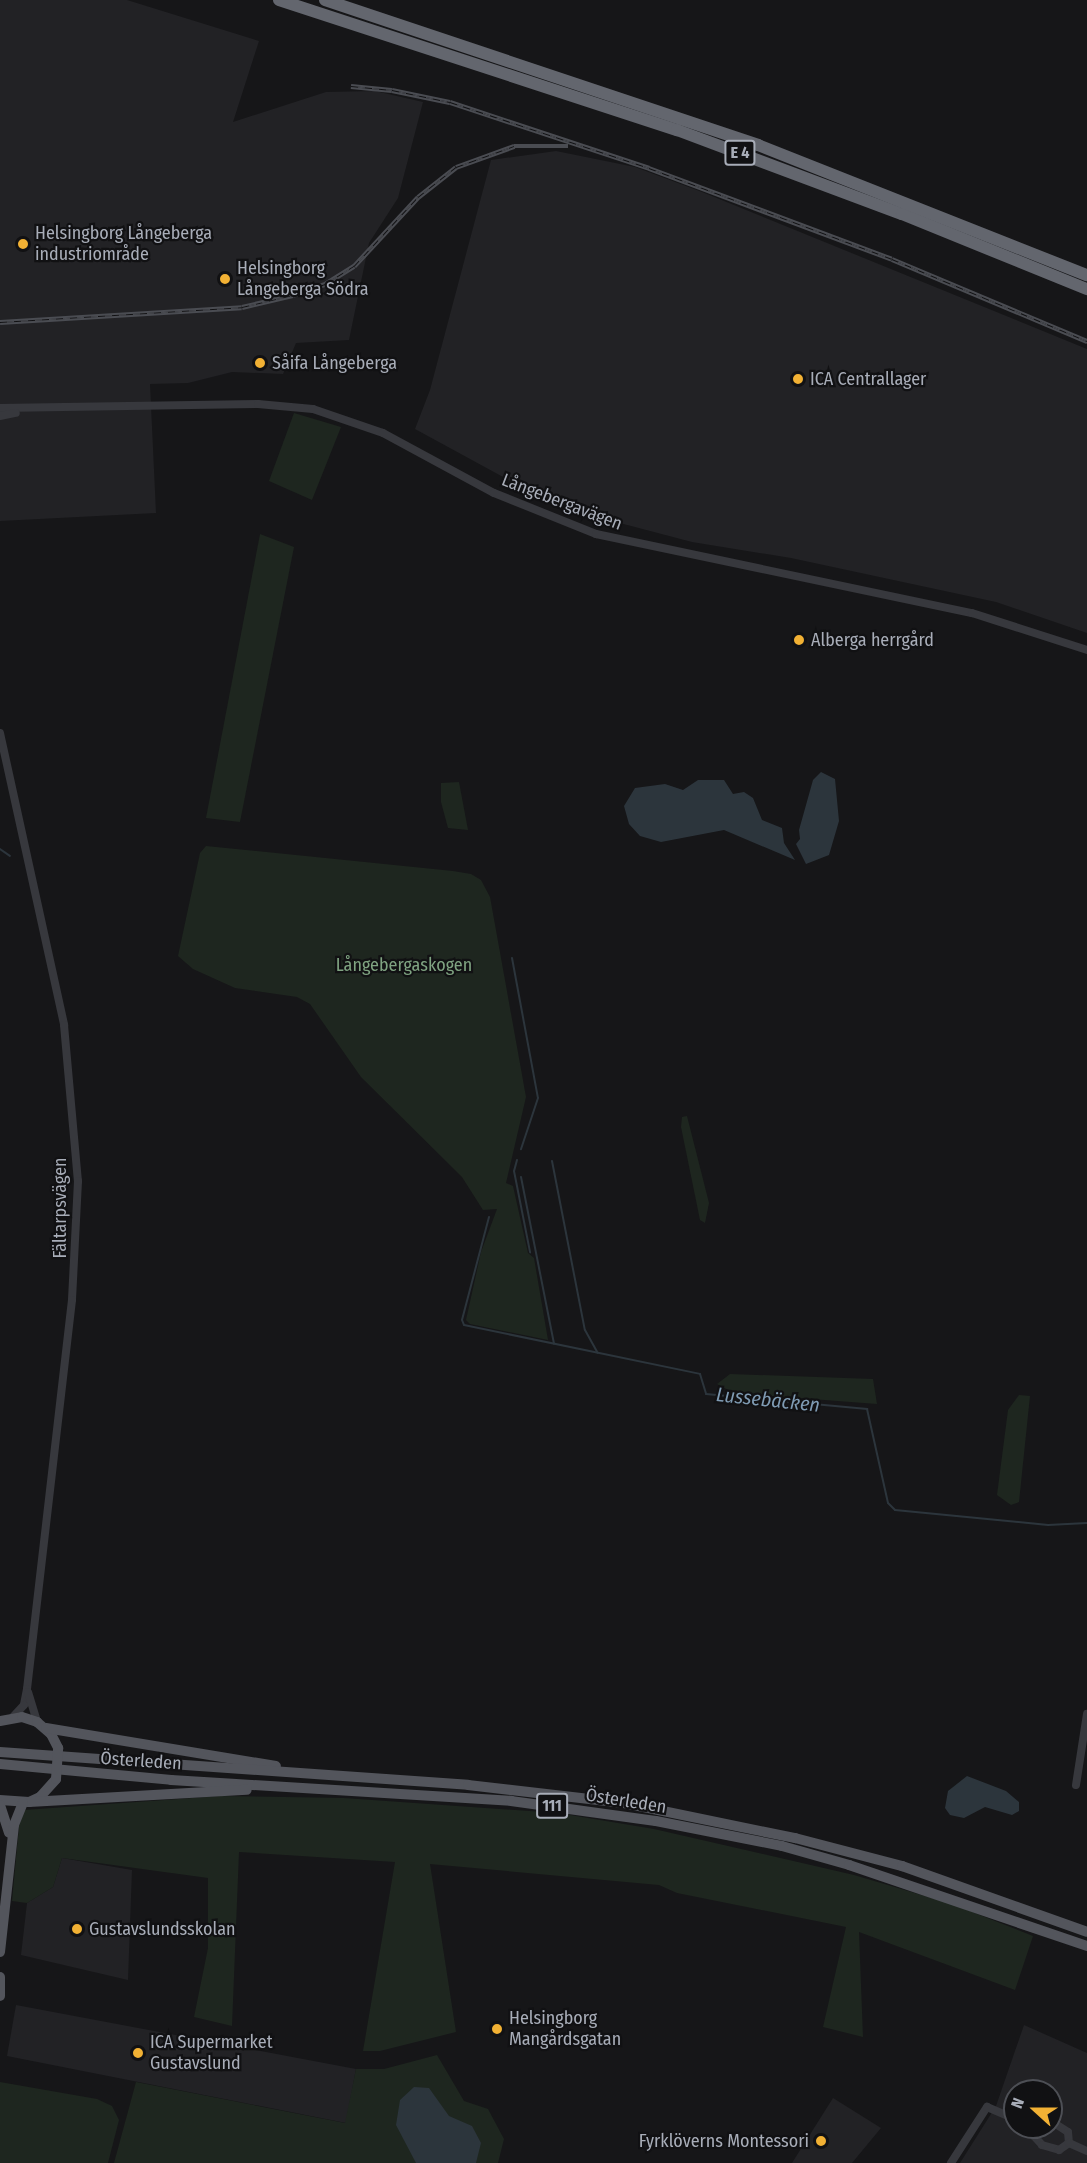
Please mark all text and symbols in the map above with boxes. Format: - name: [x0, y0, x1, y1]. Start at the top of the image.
- road number: E 4: [724, 140, 756, 166]
- place label: Helsingborg Långeberga industriområde: [35, 223, 212, 266]
- marker: Helsingborg Långeberga industriområde: [16, 237, 30, 251]
- place label: Helsingborg Långeberga Södra: [237, 258, 368, 300]
- marker: Helsingborg Långeberga Södra: [218, 272, 232, 286]
- place label: Såifa Långeberga: [272, 352, 397, 374]
- marker: Såifa Långeberga: [253, 356, 267, 370]
- place label: ICA Centrallager: [810, 368, 926, 390]
- marker: ICA Centrallager: [791, 372, 805, 386]
- street label: Långebergavägen: [499, 469, 625, 535]
- place label: Alberga herrgård: [811, 629, 934, 651]
- marker: Alberga herrgård: [792, 633, 806, 647]
- park label: Långebergaskogen: [336, 954, 472, 976]
- street label: Fältarpsvägen: [49, 1157, 71, 1259]
- water label: Lussebäcken: [715, 1383, 821, 1417]
- street label: Österleden: [100, 1747, 182, 1775]
- street label: Österleden: [584, 1784, 668, 1818]
- road number: 111: [536, 1793, 568, 1819]
- place label: Gustavslundsskolan: [89, 1918, 235, 1940]
- marker: Gustavslundsskolan: [70, 1922, 84, 1936]
- place label: Helsingborg Mangårdsgatan: [509, 2008, 621, 2050]
- marker: Helsingborg Mangårdsgatan: [490, 2022, 504, 2036]
- place label: ICA Supermarket Gustavslund: [150, 2032, 273, 2074]
- marker: ICA Supermarket Gustavslund: [131, 2046, 145, 2060]
- north arrow: [1003, 2079, 1063, 2139]
- text: N: [1007, 2095, 1028, 2111]
- place label: Fyrklöverns Montessori: [639, 2130, 809, 2152]
- marker: Fyrklöverns Montessori: [814, 2134, 828, 2148]

